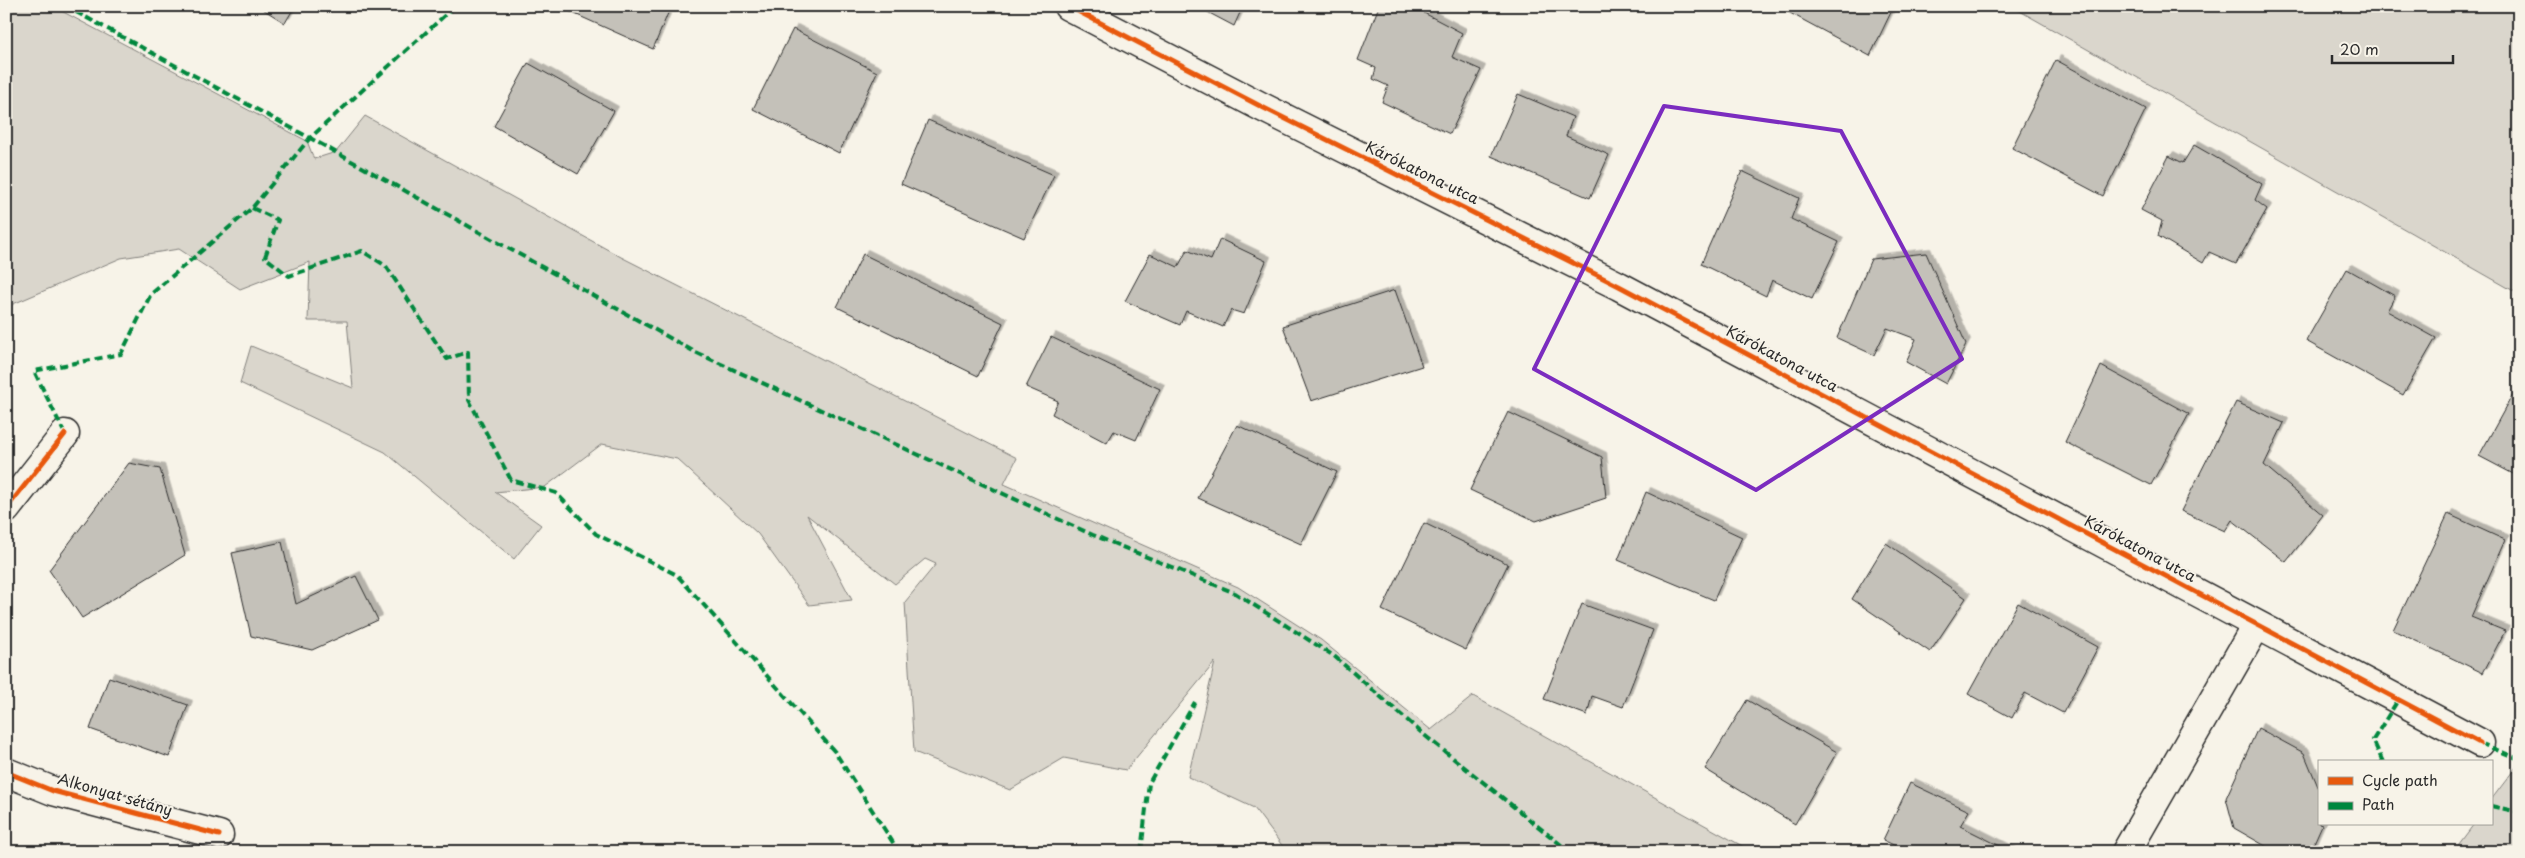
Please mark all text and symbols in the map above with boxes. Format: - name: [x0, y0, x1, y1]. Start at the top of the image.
- scale bar: [2332, 32, 2454, 64]
- text: 20 m: [2340, 37, 2379, 60]
- street label: Kárókatona utca: [1362, 134, 1484, 209]
- street label: Kárókatona utca: [1723, 319, 1843, 397]
- street label: Kárókatona utca: [2081, 509, 2201, 587]
- legend: [2318, 760, 2492, 826]
- street label: Alkonyat sétány: [55, 766, 176, 821]
- text: Cycle path: [2362, 768, 2438, 791]
- text: Path: [2362, 792, 2394, 815]

